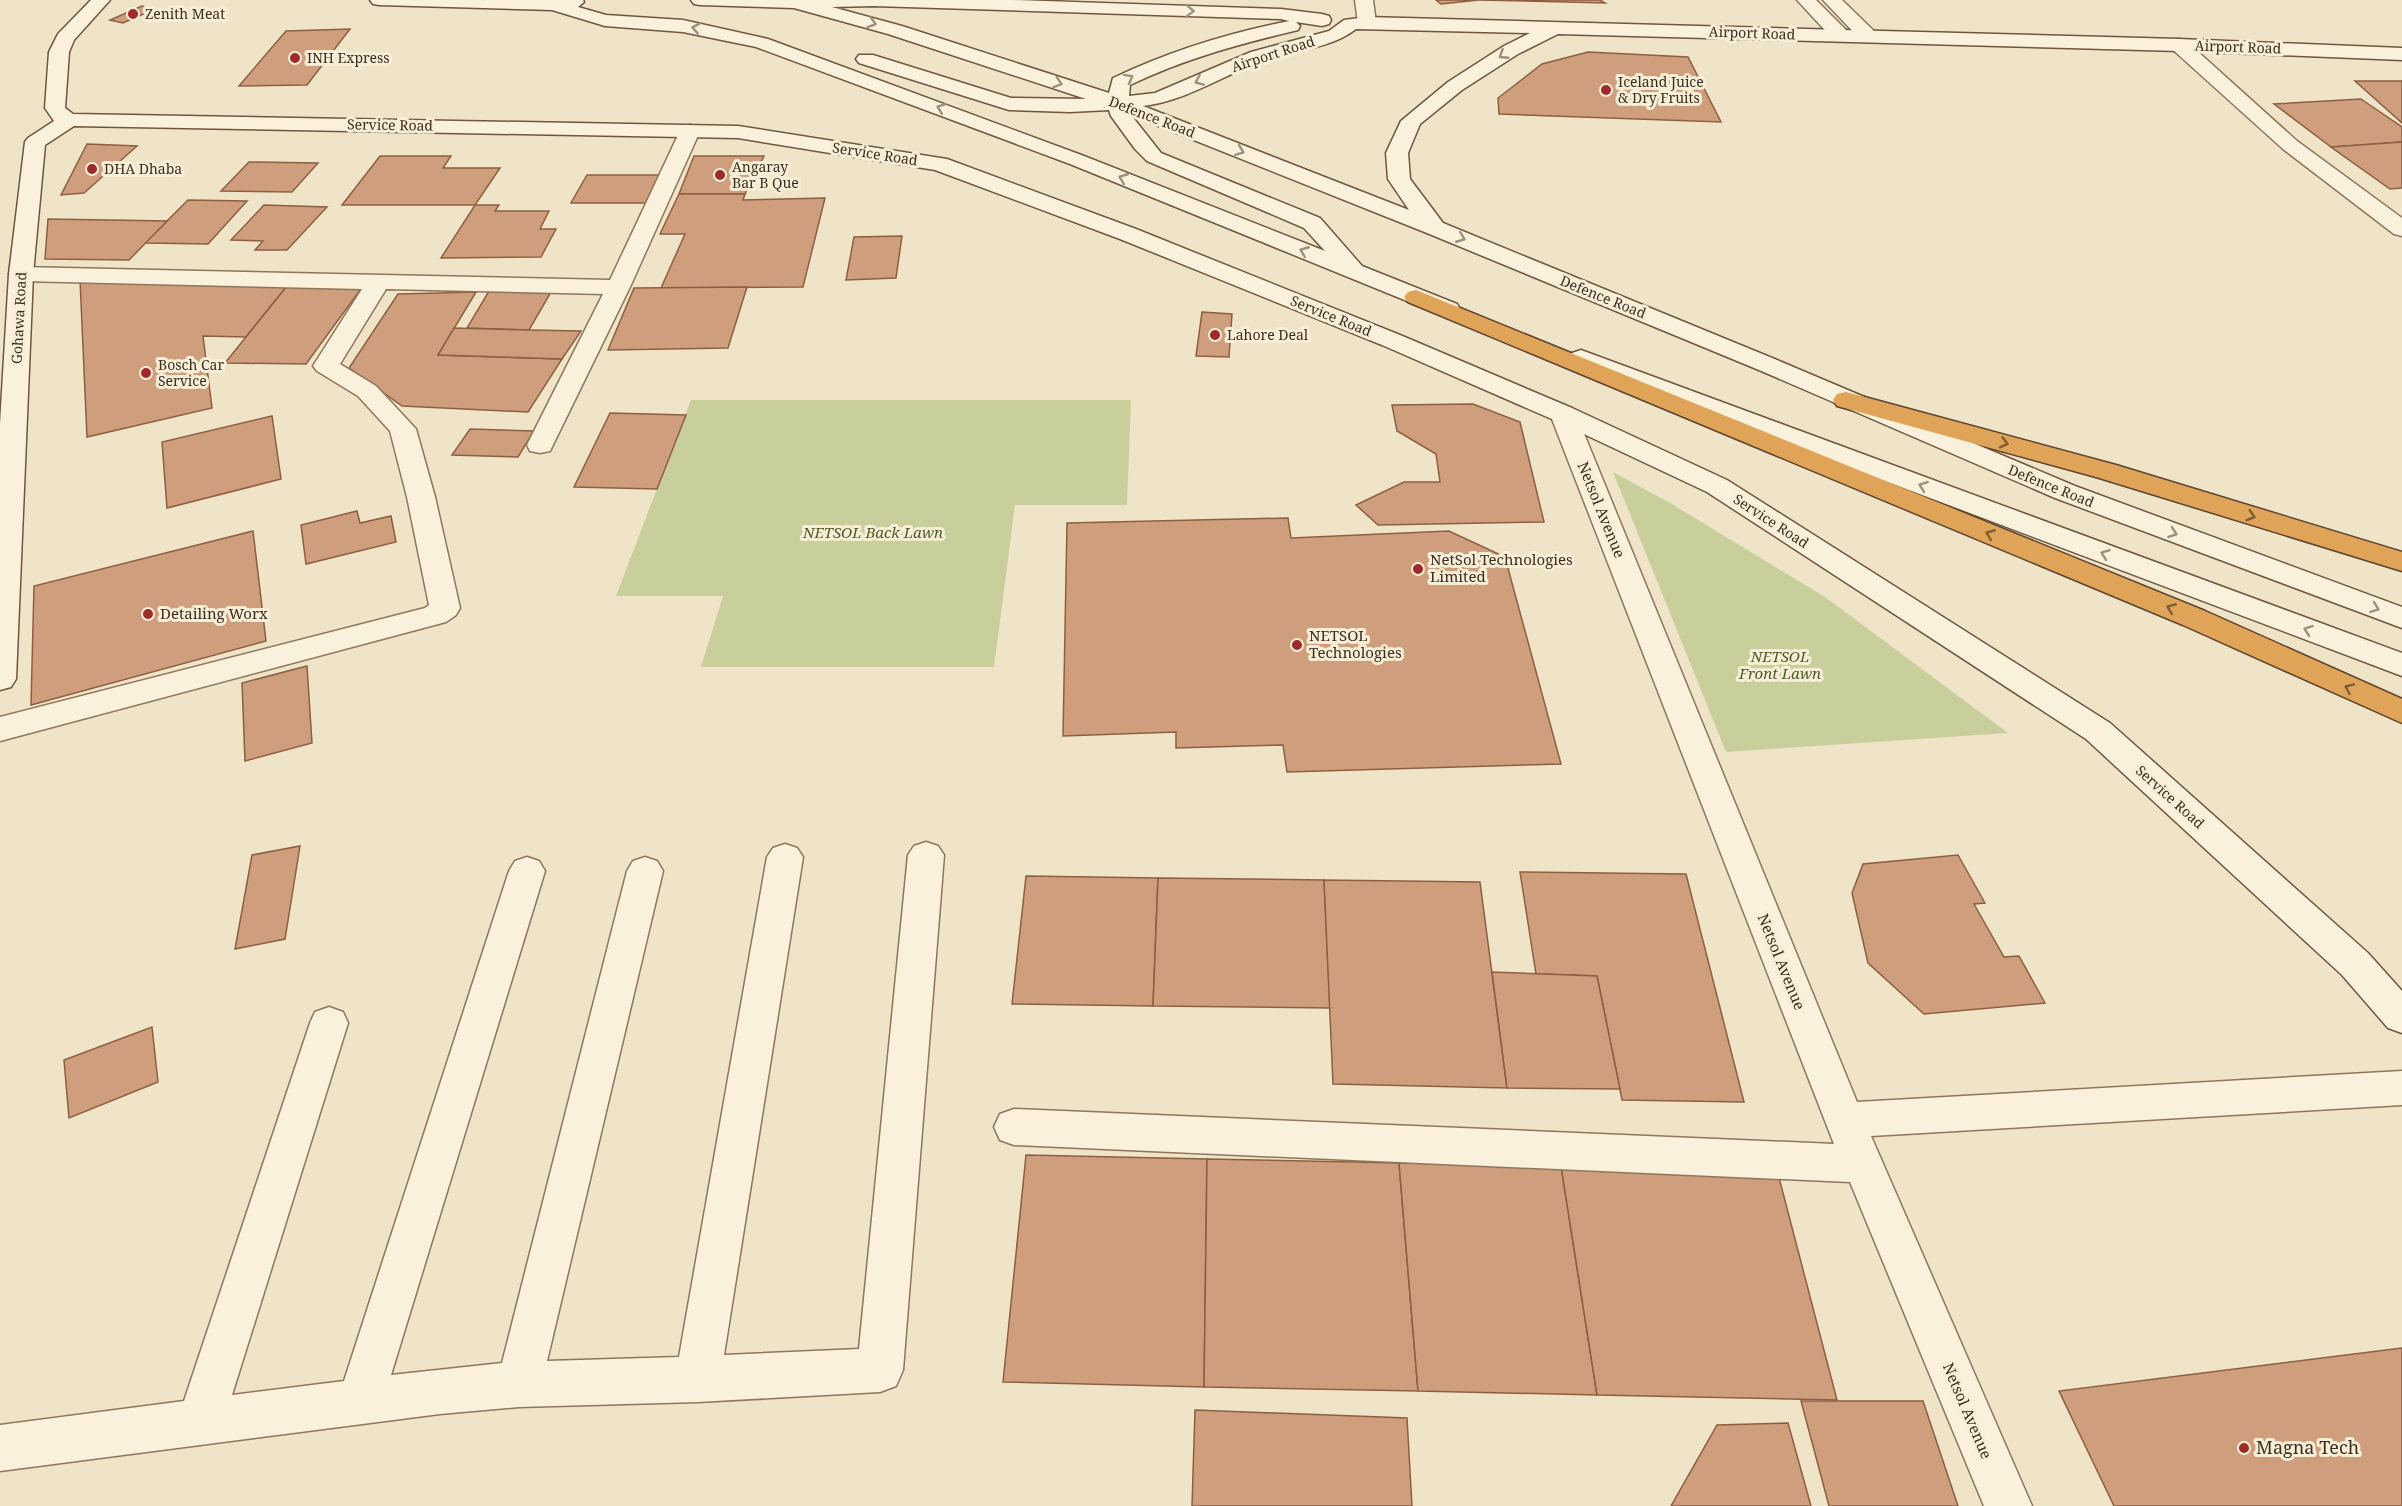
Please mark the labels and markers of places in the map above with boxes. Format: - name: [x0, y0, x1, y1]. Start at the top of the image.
- place label: Zenith Meat: [145, 4, 225, 23]
- marker: Zenith Meat: [126, 7, 140, 21]
- place label: INH Express: [307, 48, 390, 67]
- marker: INH Express: [288, 51, 302, 65]
- place label: Iceland Juice & Dry Fruits: [1618, 72, 1704, 107]
- marker: Iceland Juice & Dry Fruits: [1599, 83, 1613, 97]
- place label: Angaray Bar B Que: [732, 157, 799, 192]
- place label: DHA Dhaba: [104, 159, 182, 178]
- marker: DHA Dhaba: [85, 162, 99, 176]
- marker: Angaray Bar B Que: [713, 168, 727, 182]
- place label: Lahore Deal: [1227, 325, 1309, 344]
- marker: Lahore Deal: [1208, 328, 1222, 342]
- place label: Bosch Car Service: [158, 355, 224, 390]
- marker: Bosch Car Service: [139, 366, 153, 380]
- place label: NetSol Technologies Limited: [1430, 549, 1573, 586]
- marker: NetSol Technologies Limited: [1411, 562, 1425, 576]
- place label: Detailing Worx: [160, 603, 268, 623]
- marker: Detailing Worx: [141, 607, 155, 621]
- place label: NETSOL Technologies: [1309, 625, 1402, 662]
- marker: NETSOL Technologies: [1290, 638, 1304, 652]
- place label: Magna Tech: [2256, 1435, 2359, 1459]
- marker: Magna Tech: [2237, 1441, 2251, 1455]

